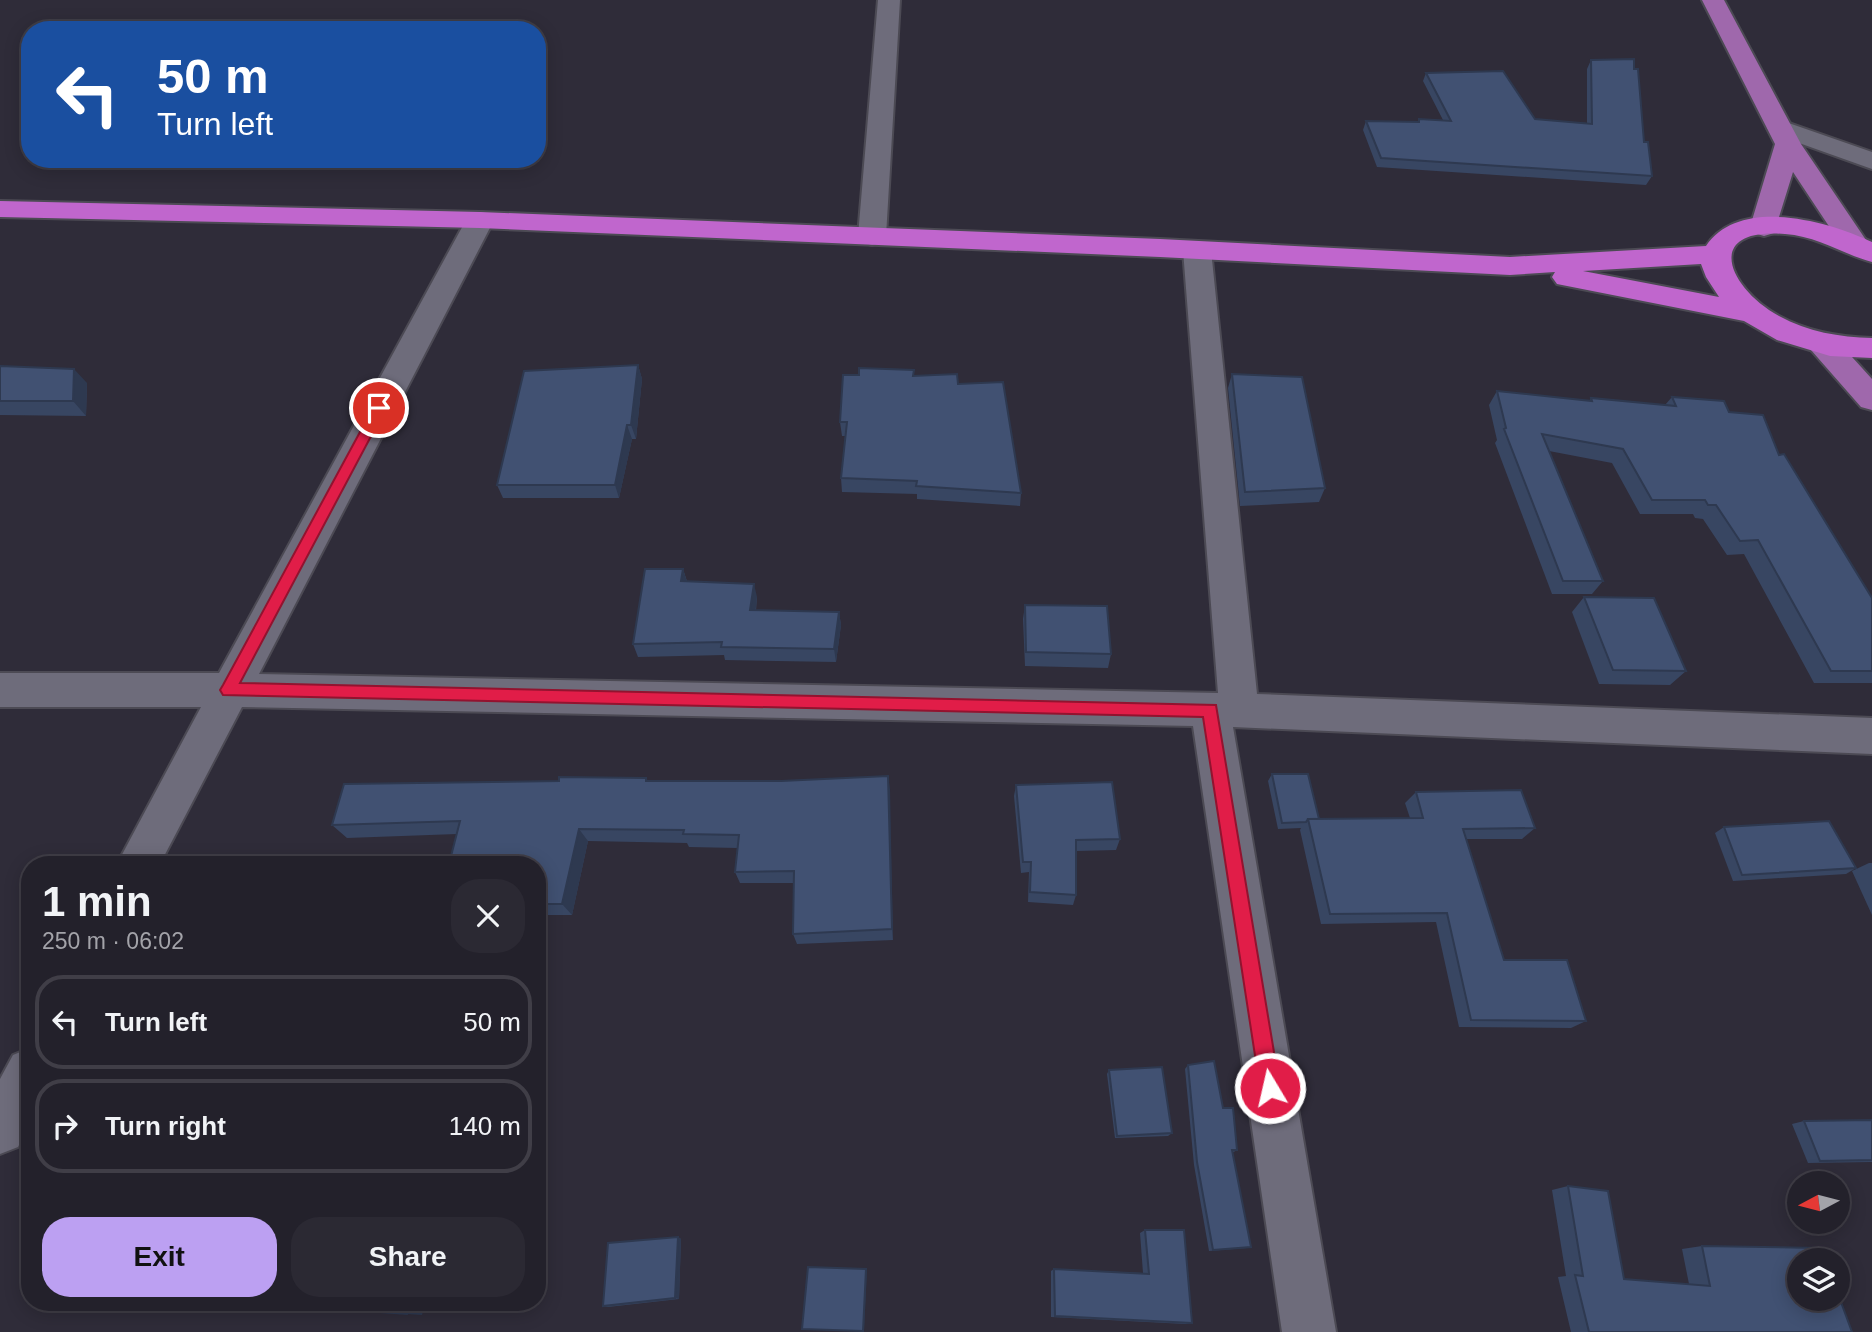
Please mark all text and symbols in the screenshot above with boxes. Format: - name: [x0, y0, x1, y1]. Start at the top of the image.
- icon: left: [42, 49, 133, 140]
- text: 50 m: [157, 49, 269, 103]
- text: Turn left: [157, 106, 273, 142]
- pin: [349, 378, 409, 438]
- icon: arrive: [360, 389, 398, 427]
- text: 1 min: [42, 878, 152, 925]
- button: close: [451, 879, 525, 953]
- text: 250 m · 06:02: [42, 928, 184, 954]
- icon: left: [46, 1003, 84, 1041]
- text: Turn left: [105, 1007, 207, 1037]
- text: 50 m: [463, 1007, 521, 1037]
- position arrow: [1233, 1051, 1307, 1125]
- icon: right: [46, 1107, 84, 1145]
- text: Turn right: [105, 1111, 226, 1141]
- text: 140 m: [449, 1111, 521, 1141]
- north arrow: [1787, 1171, 1850, 1234]
- map controls: [1787, 1171, 1850, 1311]
- button: Exit: [42, 1217, 277, 1297]
- button: Share: [291, 1217, 525, 1297]
- button: layers: [1787, 1248, 1850, 1311]

